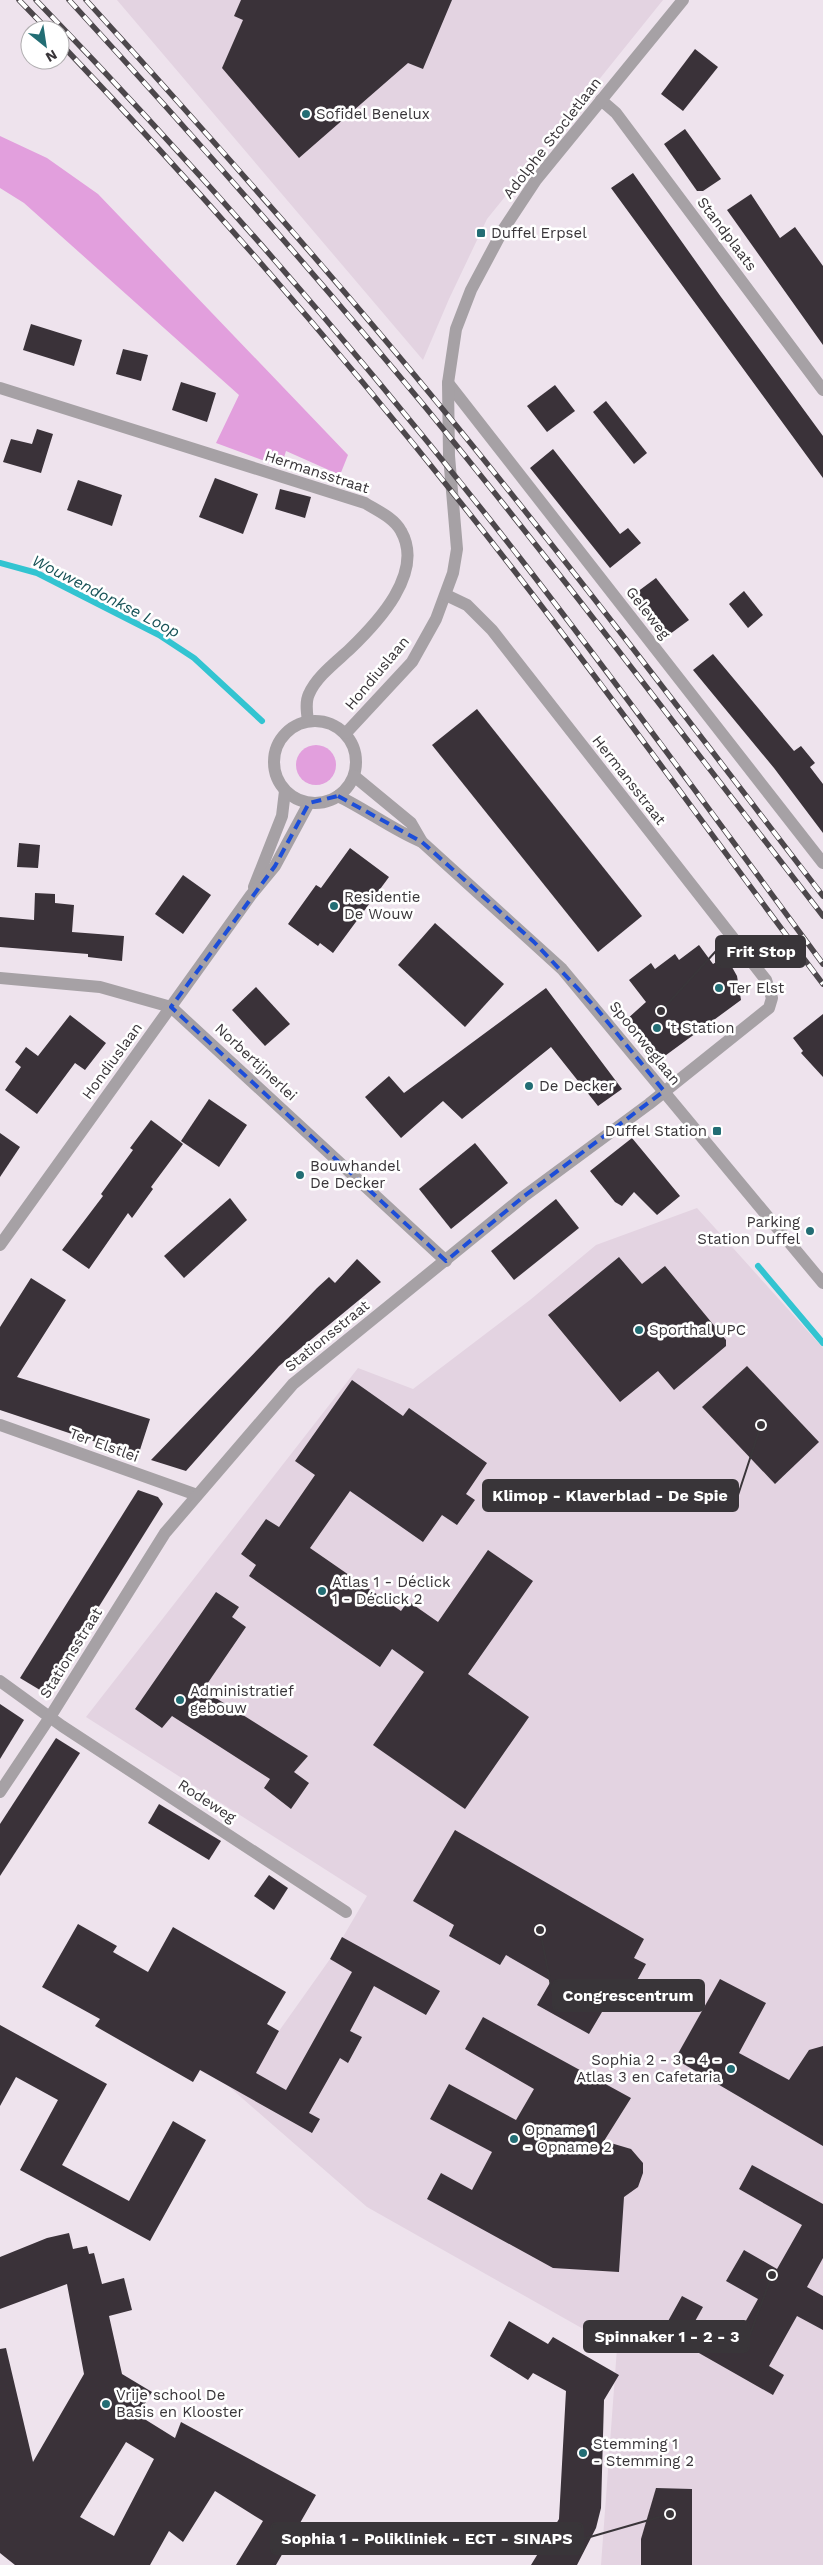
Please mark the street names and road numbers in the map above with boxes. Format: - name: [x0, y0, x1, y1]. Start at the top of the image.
- street label: Adolphe Stocletlaan: [499, 74, 605, 202]
- street label: Standplaats: [693, 193, 761, 275]
- street label: Hermansstraat: [263, 447, 372, 498]
- street label: Geleweg: [622, 583, 674, 643]
- street label: Hondiuslaan: [341, 633, 413, 713]
- street label: Hermansstraat: [588, 732, 670, 829]
- street label: Spoorweglaan: [606, 997, 684, 1089]
- street label: Hondiuslaan: [78, 1019, 146, 1103]
- street label: Norbertijnerlei: [211, 1020, 301, 1104]
- street label: Stationsstraat: [281, 1296, 373, 1376]
- street label: Ter Elstlei: [67, 1424, 141, 1466]
- street label: Stationsstraat: [36, 1604, 106, 1702]
- street label: Rodeweg: [175, 1776, 239, 1826]

